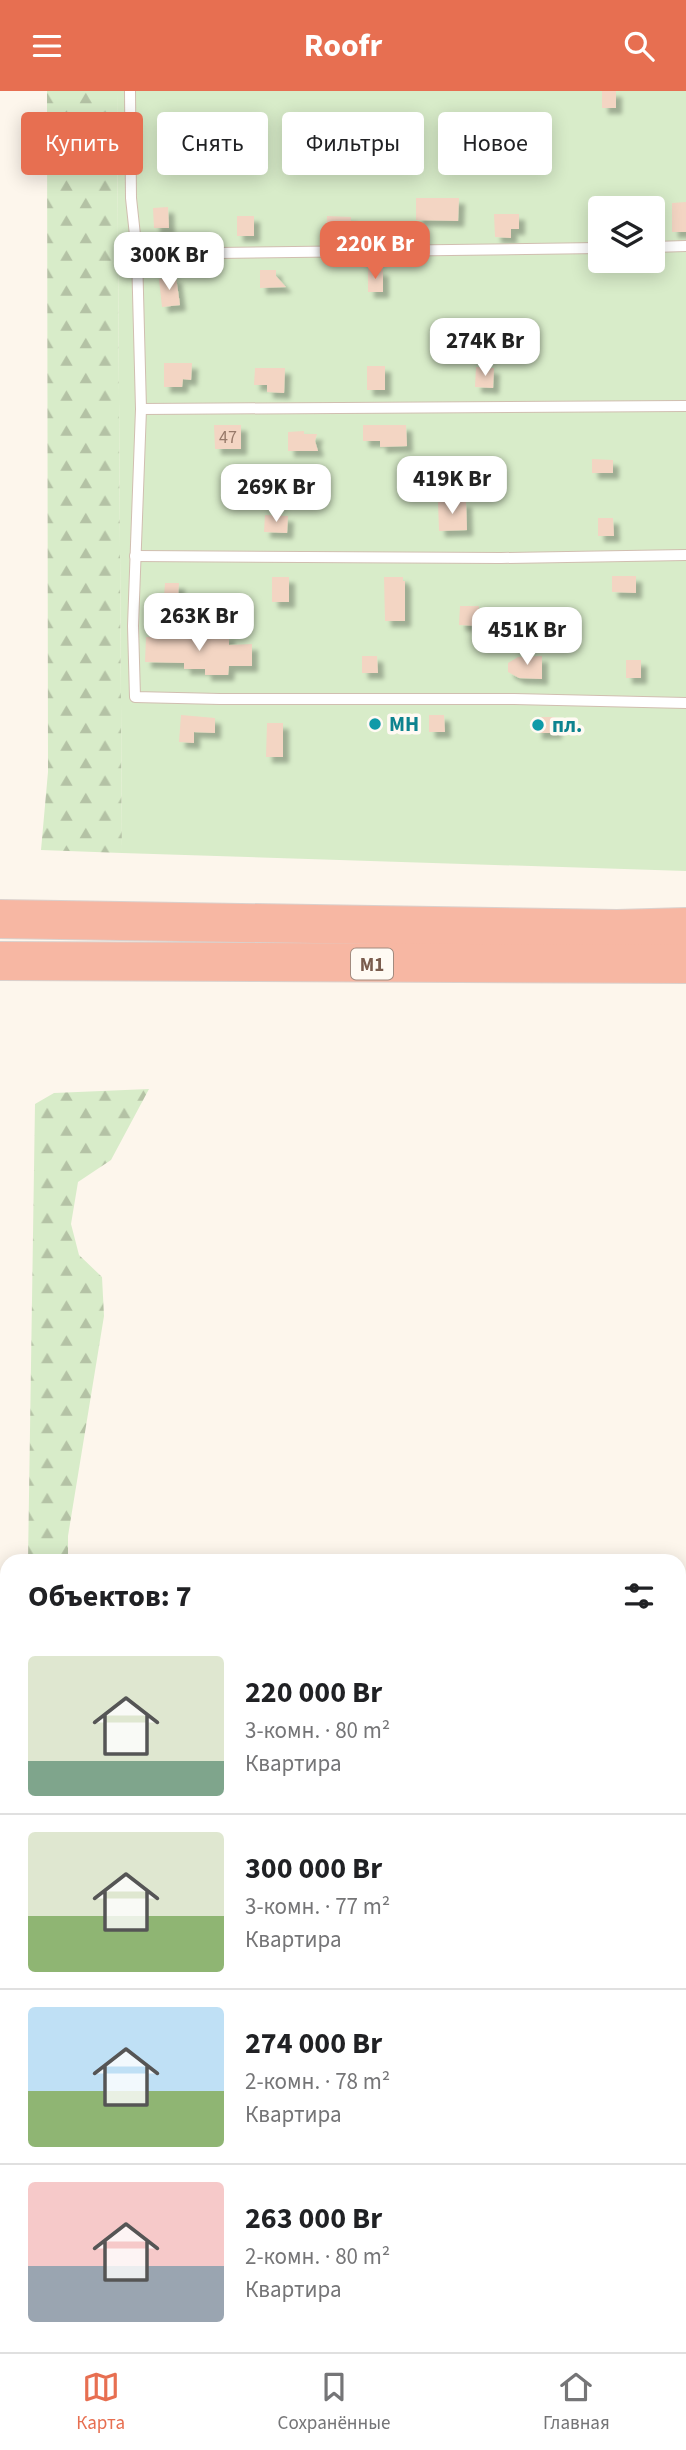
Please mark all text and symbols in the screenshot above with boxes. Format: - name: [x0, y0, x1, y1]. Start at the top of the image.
- text: Roofr: [304, 23, 382, 69]
- icon: menu: [28, 27, 66, 65]
- icon: search: [620, 27, 658, 65]
- chip: Купить: [21, 112, 143, 175]
- chip: Снять: [157, 112, 268, 175]
- chip: Фильтры: [282, 112, 424, 175]
- chip: Новое: [438, 112, 552, 175]
- map controls: [588, 196, 665, 273]
- button: layers: [588, 196, 665, 273]
- pin: 220K Br: [310, 221, 440, 281]
- text: 220K Br: [336, 227, 414, 260]
- pin: 300K Br: [104, 233, 234, 292]
- text: 300K Br: [130, 238, 208, 271]
- pin: 274K Br: [420, 319, 550, 378]
- text: 274K Br: [446, 324, 524, 357]
- house number: 47: [219, 425, 237, 450]
- pin: 419K Br: [387, 457, 517, 516]
- text: 419K Br: [413, 462, 491, 495]
- pin: 269K Br: [211, 465, 341, 524]
- text: 269K Br: [237, 470, 315, 503]
- pin: 263K Br: [134, 594, 264, 653]
- text: 263K Br: [160, 599, 238, 632]
- pin: 451K Br: [462, 607, 592, 667]
- text: 451K Br: [488, 613, 566, 646]
- place label: МН: [389, 709, 419, 739]
- place label: пл.: [552, 710, 582, 740]
- marker: МН: [367, 716, 383, 732]
- marker: пл.: [530, 717, 546, 733]
- road number: М1: [351, 949, 393, 979]
- text: Объектов: 7: [28, 1575, 192, 1618]
- icon: filters: [620, 1577, 658, 1615]
- text: 220 000 Br: [245, 1671, 382, 1714]
- icon: home: [84, 1684, 168, 1768]
- text: 3-комн. · 80 m²: [245, 1714, 390, 1747]
- text: Квартира: [245, 1747, 342, 1780]
- text: 300 000 Br: [245, 1847, 382, 1890]
- icon: home: [84, 1860, 168, 1944]
- text: 3-комн. · 77 m²: [245, 1890, 390, 1923]
- text: Квартира: [245, 1923, 342, 1956]
- text: 274 000 Br: [245, 2022, 382, 2065]
- icon: home: [84, 2035, 168, 2119]
- text: 2-комн. · 78 m²: [245, 2065, 390, 2098]
- text: Квартира: [245, 2098, 342, 2131]
- text: 263 000 Br: [245, 2197, 382, 2240]
- icon: home: [84, 2210, 168, 2294]
- text: 2-комн. · 80 m²: [245, 2240, 390, 2273]
- text: Квартира: [245, 2273, 342, 2306]
- tab: Карта: [76, 2368, 125, 2437]
- tab: Сохранённые: [278, 2368, 390, 2437]
- tab: Главная: [543, 2368, 610, 2437]

